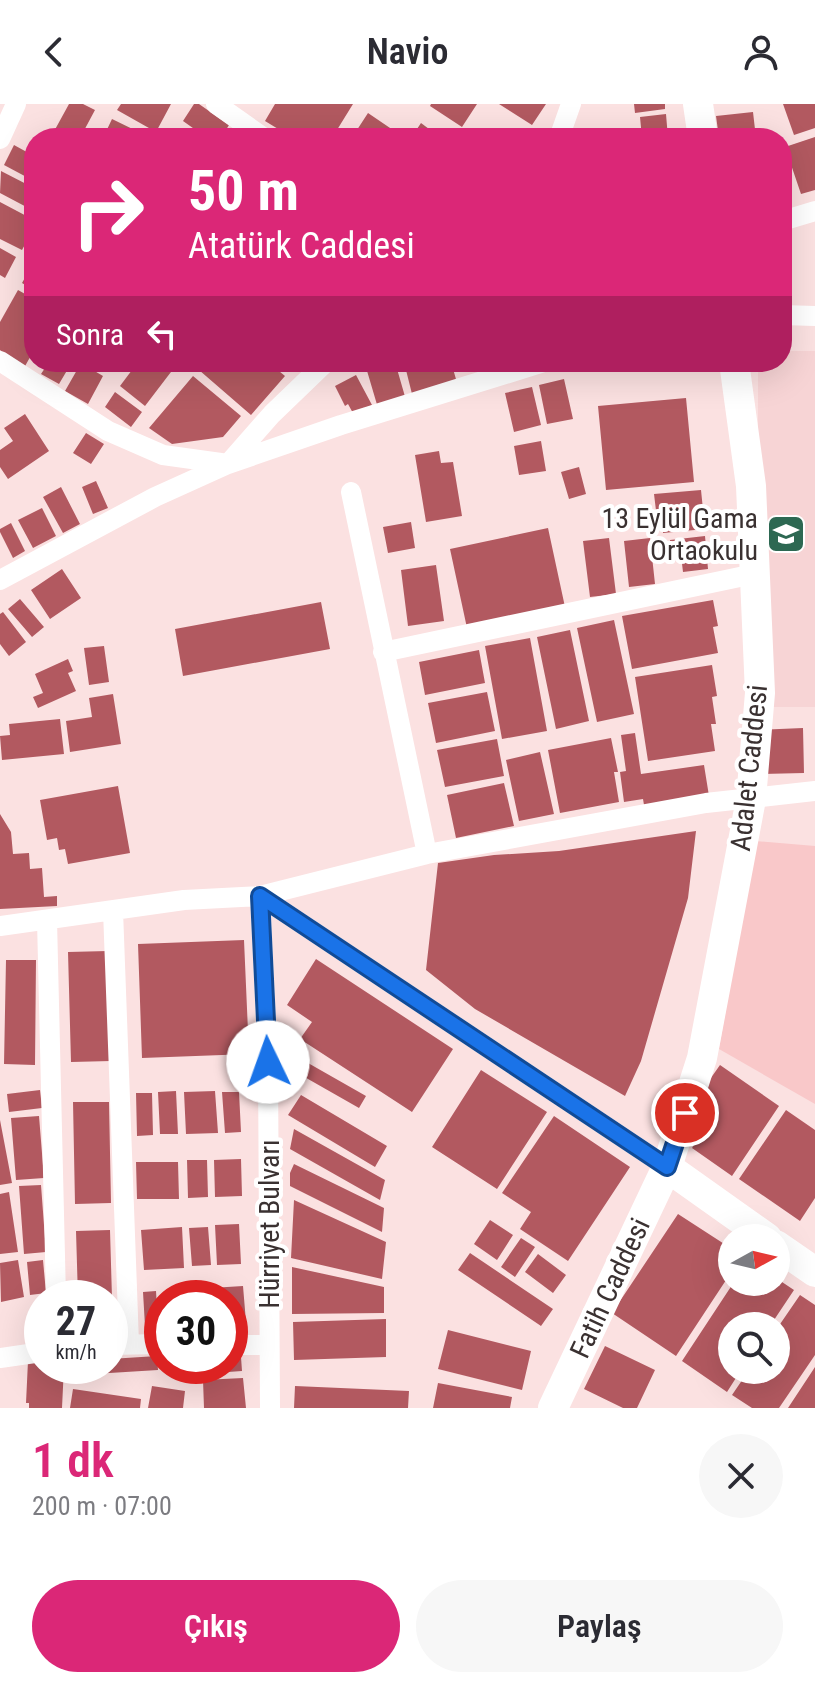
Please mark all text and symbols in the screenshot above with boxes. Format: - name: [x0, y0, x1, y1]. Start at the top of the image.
- icon: back: [32, 30, 76, 74]
- icon: person: [739, 30, 783, 74]
- text: Navio: [367, 31, 448, 73]
- text: 50 m: [188, 158, 299, 224]
- icon: right: [56, 160, 160, 264]
- text: Atatürk Caddesi: [188, 225, 415, 267]
- icon: left: [140, 312, 184, 356]
- text: Sonra: [56, 317, 124, 352]
- place label: 13 Eylül Gama Ortaokulu: [601, 502, 758, 567]
- school or university icon: 13 Eylül Gama Ortaokulu: [765, 513, 807, 555]
- street label: Adalet Caddesi: [724, 683, 774, 853]
- position arrow: [226, 1020, 310, 1104]
- pin: [651, 1079, 719, 1147]
- icon: arrive: [663, 1091, 707, 1135]
- street label: Hürriyet Bulvarı: [253, 1139, 286, 1309]
- street label: Fatih Caddesi: [563, 1213, 657, 1363]
- north arrow: [718, 1224, 790, 1296]
- map controls: [718, 1224, 790, 1384]
- speed limit sign: 30: [144, 1280, 248, 1384]
- text: 27: [56, 1298, 96, 1345]
- button: search: [718, 1312, 790, 1384]
- text: km/h: [55, 1340, 97, 1364]
- text: 1 dk: [32, 1432, 114, 1489]
- button: close: [699, 1434, 783, 1518]
- text: 200 m · 07:00: [32, 1491, 172, 1521]
- button: Çıkış: [32, 1580, 400, 1672]
- button: Paylaş: [416, 1580, 783, 1672]

